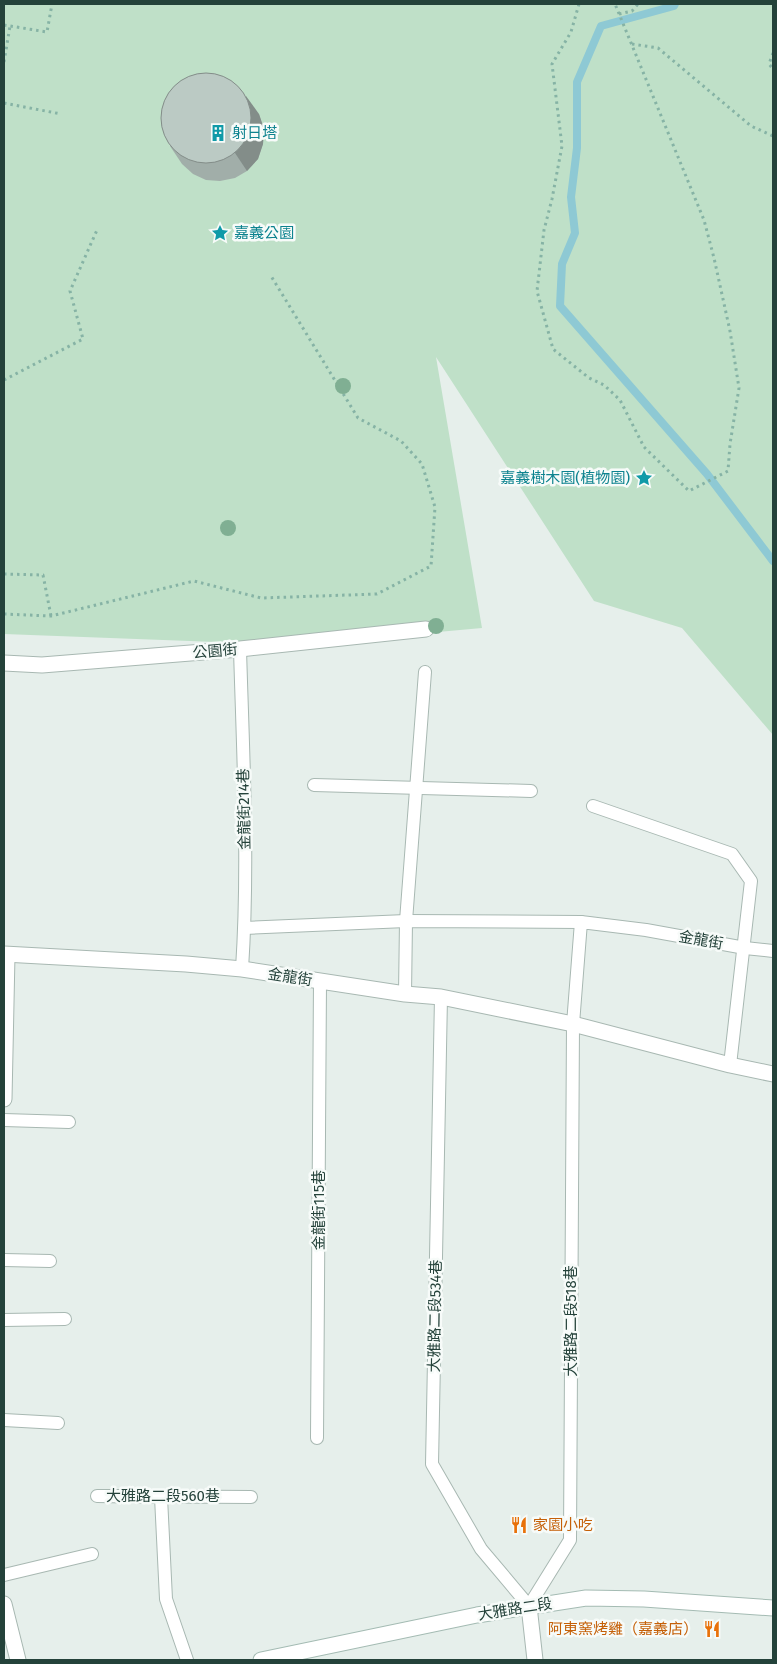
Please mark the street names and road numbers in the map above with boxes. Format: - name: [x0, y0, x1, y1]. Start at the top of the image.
- street label: 公園街: [192, 640, 238, 662]
- street label: 金龍街214巷: [234, 768, 254, 850]
- street label: 金龍街: [677, 927, 725, 953]
- street label: 金龍街: [266, 965, 314, 989]
- street label: 金龍街115巷: [310, 1170, 328, 1250]
- street label: 大雅路二段534巷: [425, 1259, 445, 1373]
- street label: 大雅路二段518巷: [562, 1265, 580, 1377]
- street label: 大雅路二段560巷: [106, 1487, 220, 1505]
- street label: 大雅路二段: [477, 1594, 553, 1624]

